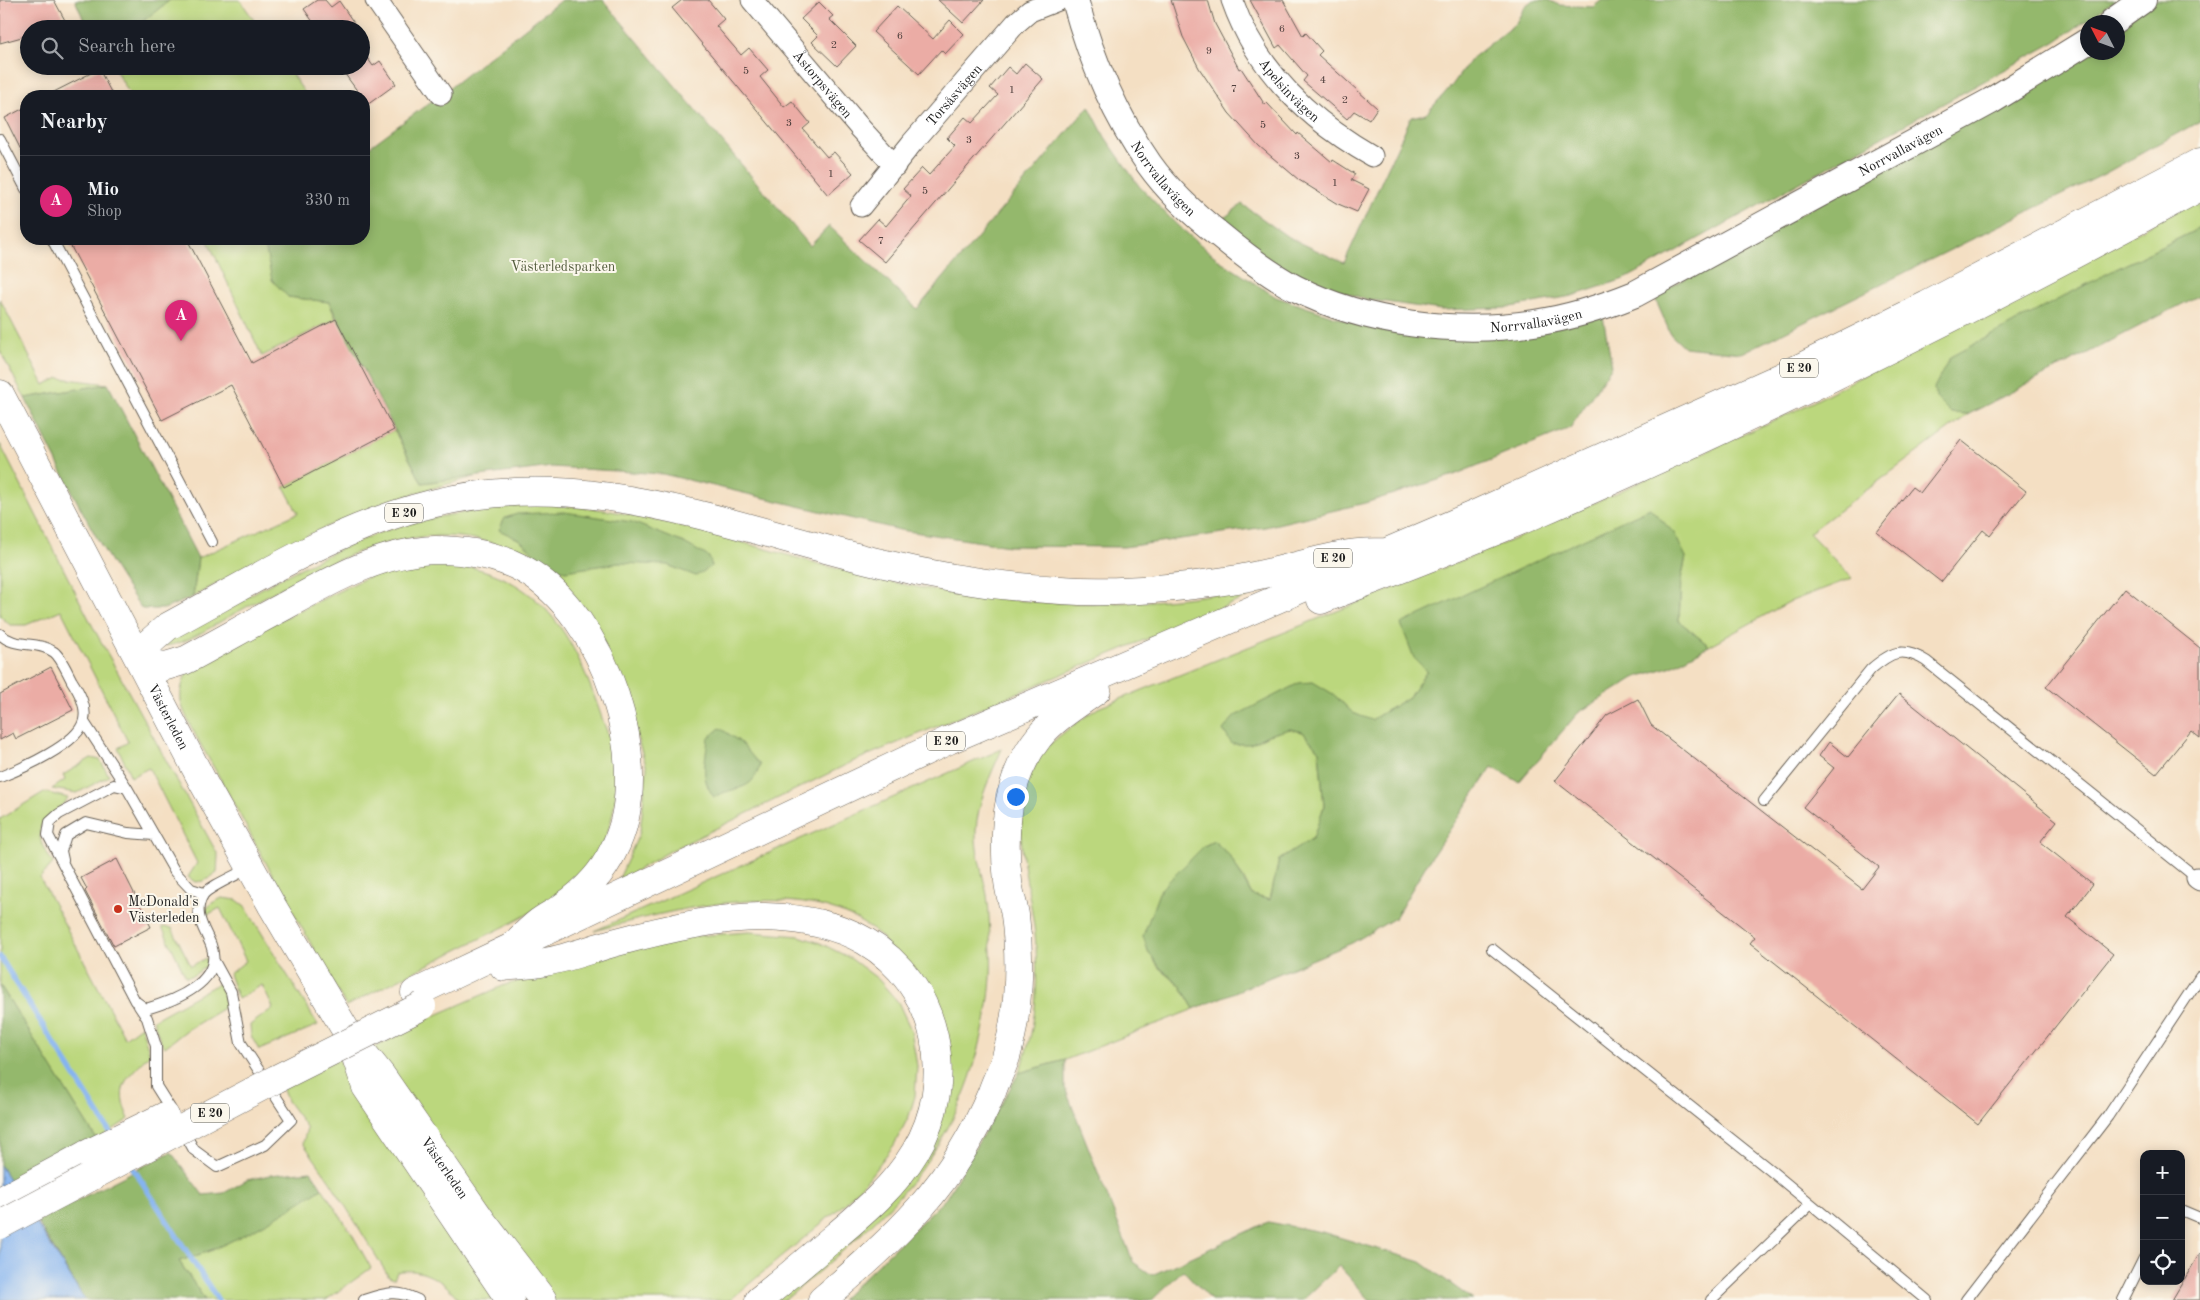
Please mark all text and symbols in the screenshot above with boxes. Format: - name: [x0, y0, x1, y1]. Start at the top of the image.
- north arrow: [2080, 15, 2125, 60]
- search box: [20, 20, 370, 75]
- house number: 6: [1279, 24, 1285, 35]
- house number: 6: [897, 31, 903, 42]
- icon: search: [38, 34, 66, 62]
- text: Search here: [78, 38, 175, 57]
- house number: 2: [831, 40, 837, 51]
- street label: Åstorpsvägen: [790, 46, 855, 121]
- house number: 9: [1206, 46, 1212, 57]
- street label: Apelsinvägen: [1256, 56, 1322, 126]
- street label: Torsåsvägen: [924, 61, 985, 129]
- house number: 5: [743, 66, 749, 77]
- house number: 4: [1320, 75, 1326, 86]
- house number: 7: [1231, 84, 1237, 95]
- house number: 1: [1009, 85, 1015, 96]
- house number: 2: [1342, 95, 1348, 106]
- text: Nearby: [40, 112, 108, 133]
- house number: 3: [786, 118, 792, 129]
- house number: 5: [1260, 120, 1266, 131]
- street label: Norrvallavägen: [1857, 122, 1946, 179]
- house number: 3: [966, 135, 972, 146]
- street label: Norrvallavägen: [1128, 139, 1198, 220]
- house number: 3: [1294, 151, 1300, 162]
- house number: 1: [828, 169, 834, 180]
- house number: 1: [1332, 178, 1338, 189]
- text: Mio: [87, 181, 119, 200]
- house number: 5: [922, 186, 928, 197]
- text: A: [50, 193, 62, 209]
- text: 330 m: [305, 193, 350, 209]
- text: Shop: [87, 204, 122, 220]
- house number: 7: [878, 236, 884, 247]
- park label: Västerledsparken: [511, 260, 616, 274]
- pin: A: [165, 300, 197, 341]
- street label: Norrvallavägen: [1490, 307, 1584, 335]
- road number: E 20: [1780, 358, 1818, 378]
- road number: E 20: [385, 503, 423, 522]
- road number: E 20: [1314, 548, 1352, 568]
- street label: Västerleden: [145, 682, 191, 752]
- road number: E 20: [927, 731, 965, 750]
- your location: [1003, 784, 1029, 810]
- place label: McDonald's Västerleden: [128, 895, 200, 925]
- marker: McDonald's Västerleden: [112, 903, 124, 915]
- road number: E 20: [191, 1104, 229, 1122]
- street label: Västerleden: [418, 1135, 471, 1202]
- map controls: [2140, 1150, 2185, 1285]
- button: +: [2140, 1150, 2185, 1195]
- button: −: [2140, 1195, 2185, 1240]
- button: locate: [2140, 1240, 2185, 1285]

